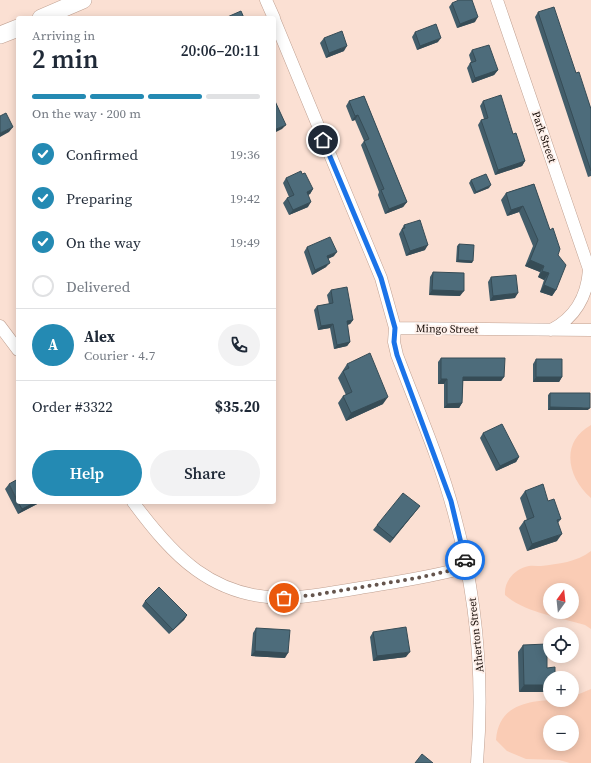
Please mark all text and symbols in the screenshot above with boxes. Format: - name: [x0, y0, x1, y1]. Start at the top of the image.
- text: Arriving in: [32, 27, 95, 44]
- text: 20:06–20:11: [181, 40, 260, 61]
- text: 2 min: [32, 41, 99, 77]
- text: On the way · 200 m: [32, 105, 141, 122]
- street label: Park Street: [528, 109, 560, 165]
- pin: [306, 123, 340, 157]
- icon: home: [312, 129, 334, 151]
- icon: check: [32, 143, 54, 165]
- text: Confirmed: [66, 144, 138, 165]
- text: 19:36: [230, 146, 260, 163]
- icon: check: [32, 187, 54, 209]
- text: Preparing: [66, 188, 132, 209]
- text: 19:42: [230, 190, 260, 207]
- icon: check: [32, 231, 54, 253]
- text: On the way: [66, 232, 141, 253]
- text: 19:49: [230, 234, 260, 251]
- text: Delivered: [66, 276, 130, 297]
- street label: Mingo Street: [416, 321, 479, 337]
- button: phone: [218, 324, 260, 366]
- text: Alex: [84, 326, 115, 347]
- text: A: [48, 334, 58, 355]
- text: Courier · 4.7: [84, 347, 155, 364]
- text: Order #3322: [32, 396, 113, 417]
- text: $35.20: [215, 396, 260, 417]
- button: Help: [32, 450, 142, 496]
- button: Share: [150, 450, 260, 496]
- courier: [445, 540, 485, 580]
- icon: car: [454, 549, 476, 571]
- pin: [267, 581, 301, 615]
- north arrow: [543, 583, 579, 619]
- map controls: [543, 583, 579, 751]
- icon: bag: [273, 587, 295, 609]
- street label: Atherton Street: [465, 596, 487, 673]
- button: locate: [543, 627, 579, 663]
- button: +: [543, 671, 579, 707]
- button: −: [543, 715, 579, 751]

